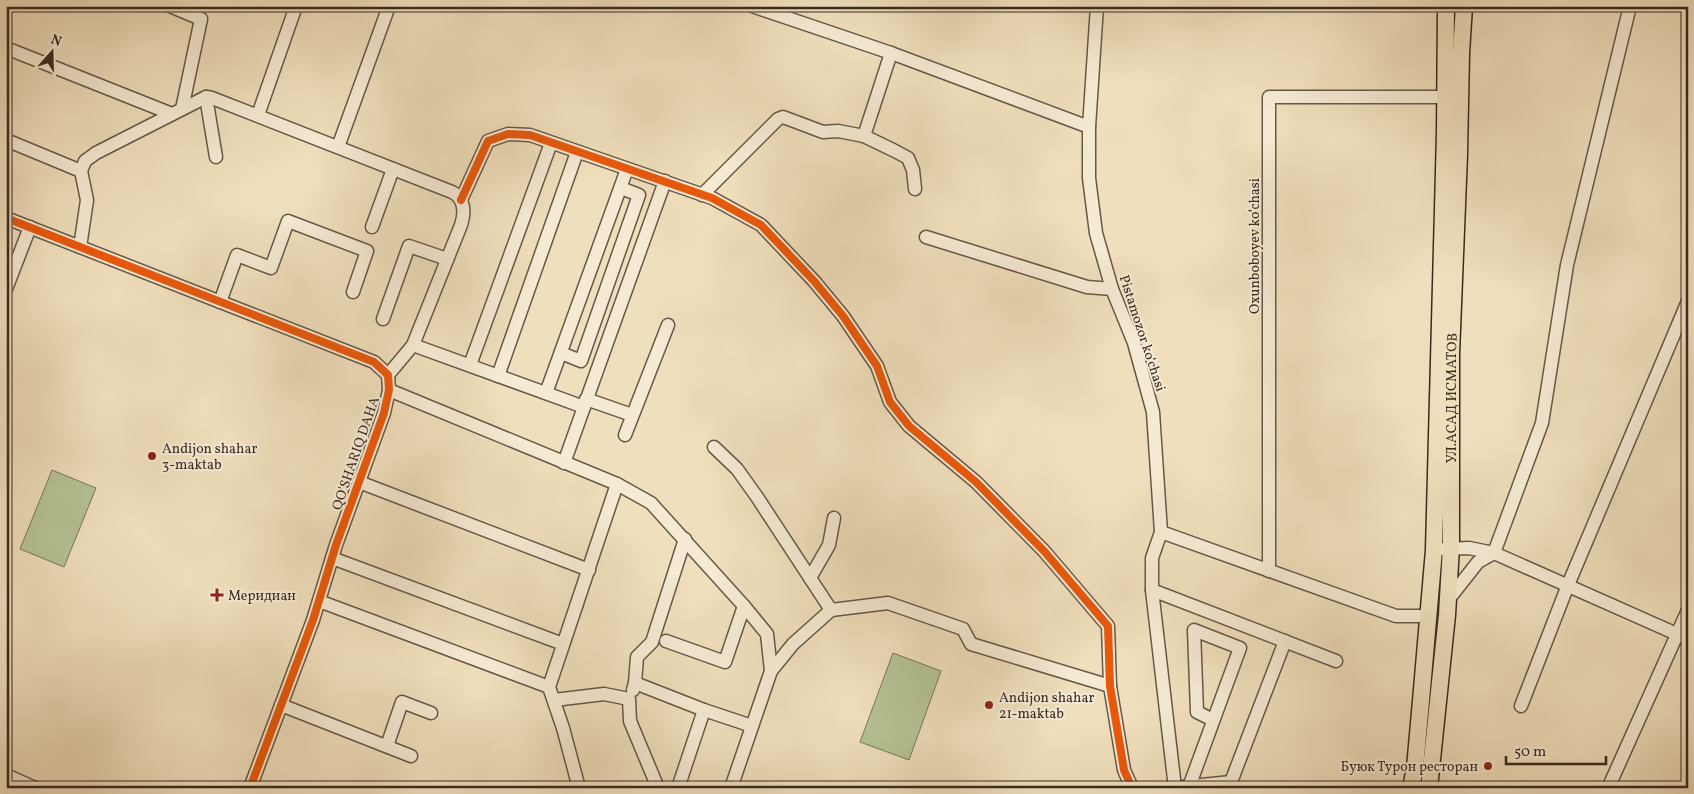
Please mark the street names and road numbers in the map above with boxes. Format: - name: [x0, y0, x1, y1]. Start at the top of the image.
- street label: Oxunboboyev koʻchasi: [1246, 178, 1265, 314]
- street label: Pistamozor koʻchasi: [1114, 273, 1169, 394]
- street label: УЛ.АСАД ИСМАТОВ: [1443, 333, 1463, 463]
- street label: QO'SHARIQ DAHA: [328, 394, 385, 513]

